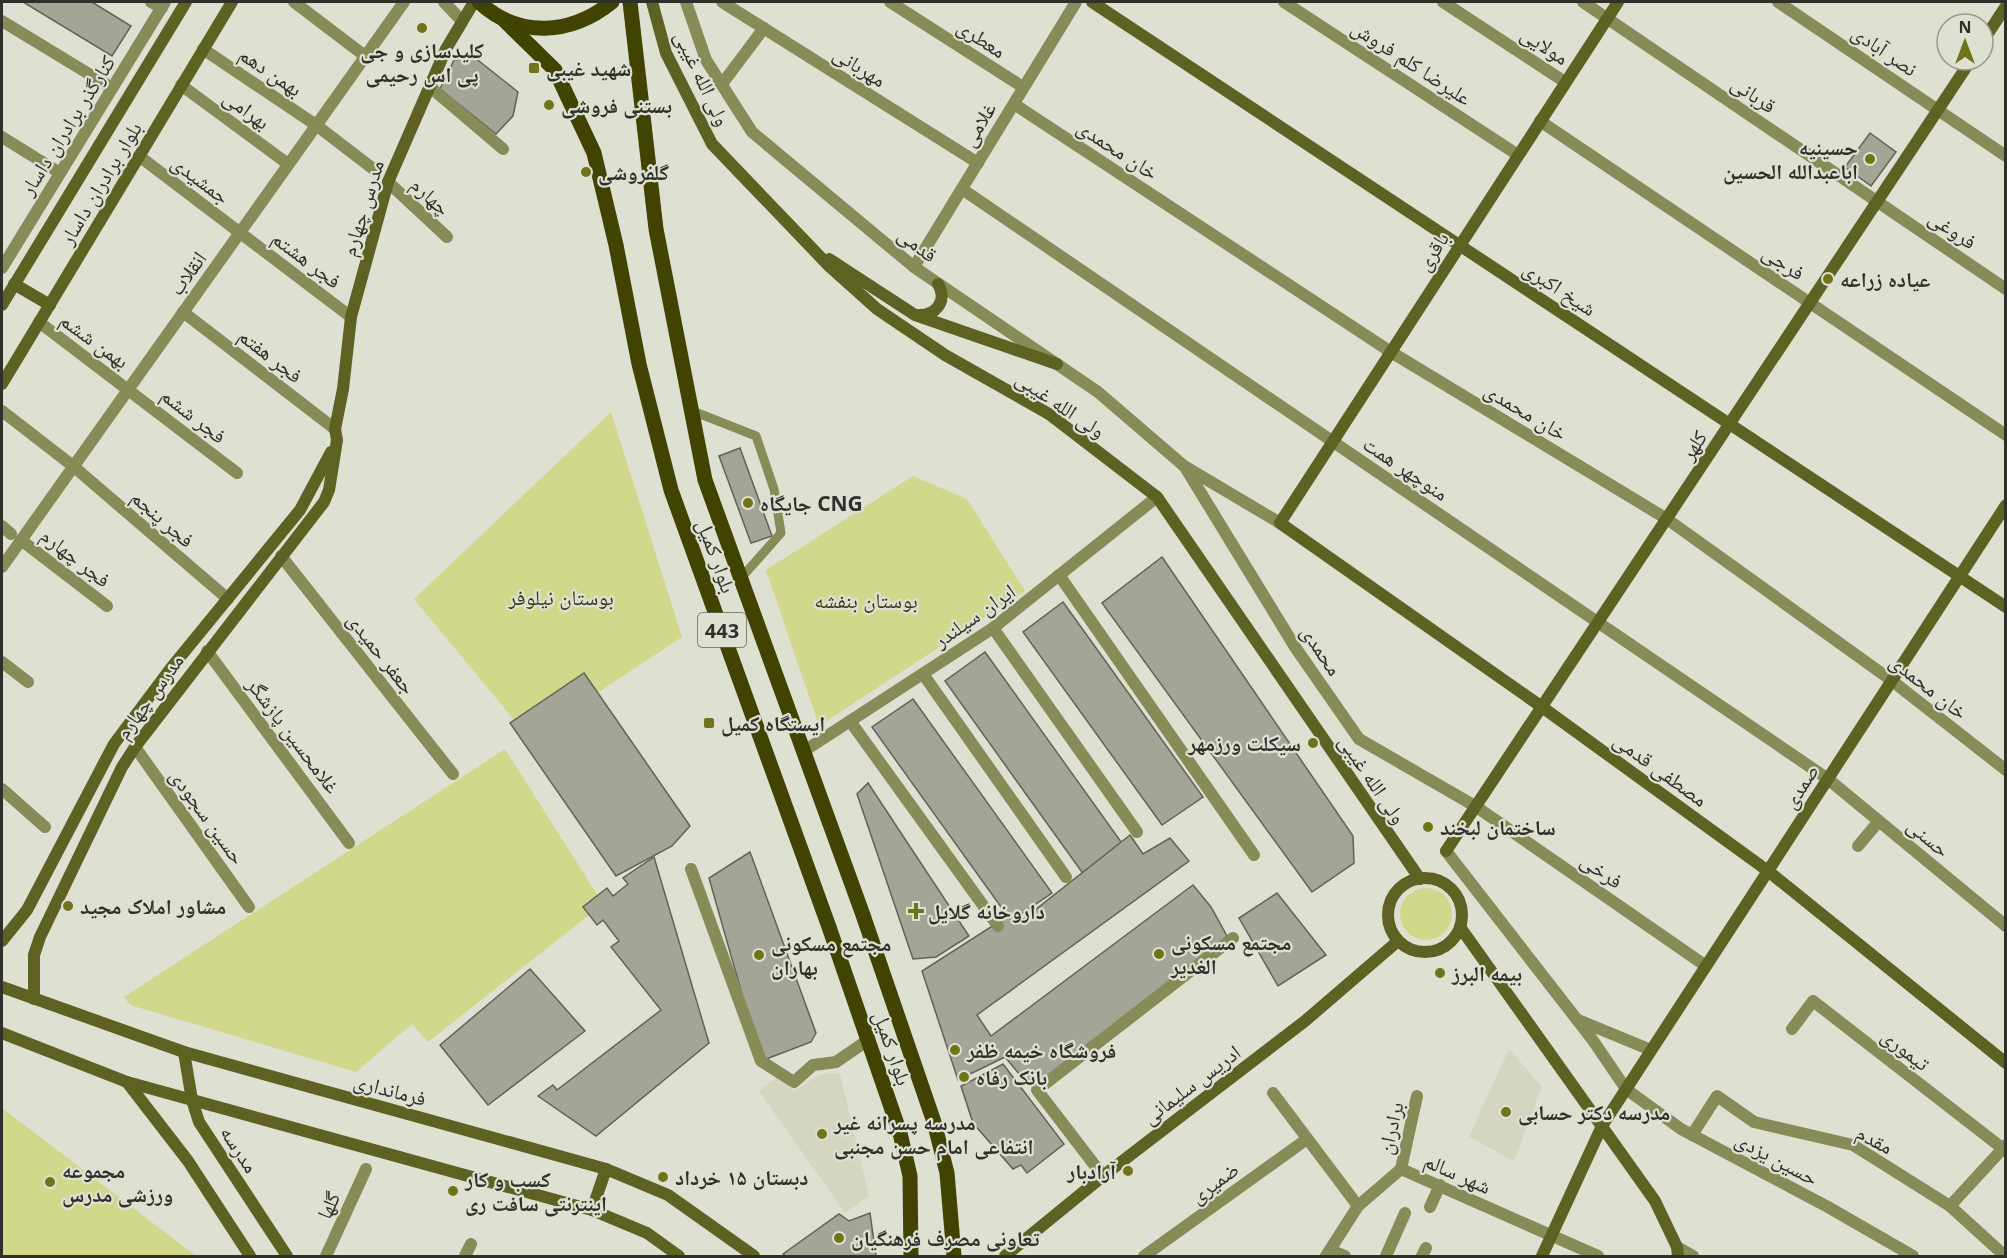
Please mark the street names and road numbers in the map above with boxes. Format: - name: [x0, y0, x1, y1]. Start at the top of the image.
- street label: معطری: [952, 12, 1012, 64]
- street label: علیرضا کلم فروش: [1346, 13, 1478, 112]
- street label: نصر آبادی: [1847, 18, 1923, 82]
- street label: مولایی: [1516, 19, 1574, 71]
- street label: ولی الله غیبی: [669, 26, 737, 130]
- street label: مهربانی: [828, 39, 892, 93]
- street label: بهمن دهم: [233, 40, 308, 103]
- street label: کنارگذر برادران داسار: [12, 49, 121, 201]
- street label: قربانی: [1726, 69, 1782, 119]
- street label: بهرامی: [218, 83, 276, 135]
- street label: غلامی: [954, 96, 1002, 152]
- street label: خان محمدی: [1072, 112, 1164, 186]
- street label: بلوار برادران داسار: [52, 116, 148, 251]
- street label: جمشیدی: [166, 148, 236, 210]
- street label: مدرس چهارم: [334, 156, 391, 260]
- street label: چهارم: [404, 170, 457, 222]
- street label: فروغی: [1924, 203, 1982, 255]
- street label: قدمی: [893, 220, 943, 268]
- street label: فجر هشتم: [266, 224, 347, 295]
- street label: باقری: [1409, 226, 1455, 276]
- street label: فرجی: [1757, 238, 1811, 286]
- street label: انقلاب: [162, 245, 212, 301]
- street label: شیخ اکبری: [1518, 254, 1602, 322]
- street label: بهمن ششم: [54, 305, 135, 375]
- street label: فجر هفتم: [233, 321, 309, 390]
- street label: ولی الله غیبی: [1011, 364, 1111, 444]
- street label: خان محمدی: [1480, 375, 1572, 447]
- street label: فجر ششم: [155, 381, 232, 450]
- street label: کلهر: [1672, 424, 1713, 466]
- street label: منوچهر همت: [1358, 429, 1454, 507]
- street label: فجر پنجم: [125, 483, 201, 554]
- street label: بلوار کمیل: [691, 515, 743, 597]
- street label: فجر چهارم: [35, 521, 117, 594]
- street label: ایران سیلندر: [927, 577, 1021, 654]
- street label: جعفر حمیدی: [341, 606, 423, 700]
- road number: 443: [698, 613, 746, 647]
- street label: محمدی: [1295, 619, 1349, 681]
- street label: خان محمدی: [1884, 647, 1974, 725]
- street label: مدرس چهارم: [108, 648, 190, 745]
- street label: غلامحسین پازشگر: [240, 670, 347, 799]
- street label: مصطفی قدمی: [1608, 725, 1714, 813]
- street label: ولی الله غیبی: [1333, 729, 1413, 829]
- street label: صمدی: [1775, 758, 1825, 814]
- street label: حسین سجودی: [164, 763, 252, 869]
- street label: حسنی: [1902, 811, 1956, 863]
- street label: فرخی: [1576, 846, 1628, 894]
- street label: بلوار کمیل: [867, 1007, 919, 1089]
- street label: تیموری: [1876, 1021, 1936, 1077]
- street label: ادریس سلیمانی: [1136, 1038, 1246, 1130]
- street label: فرمانداری: [351, 1066, 429, 1112]
- street label: برادران: [1370, 1099, 1410, 1157]
- street label: مقدم: [1851, 1118, 1898, 1161]
- street label: مدرسه: [214, 1120, 266, 1178]
- street label: حسین یزدی: [1731, 1125, 1823, 1191]
- street label: شهر سالم: [1420, 1146, 1496, 1201]
- street label: ضمیری: [1184, 1155, 1244, 1209]
- street label: گلها: [310, 1187, 347, 1223]

